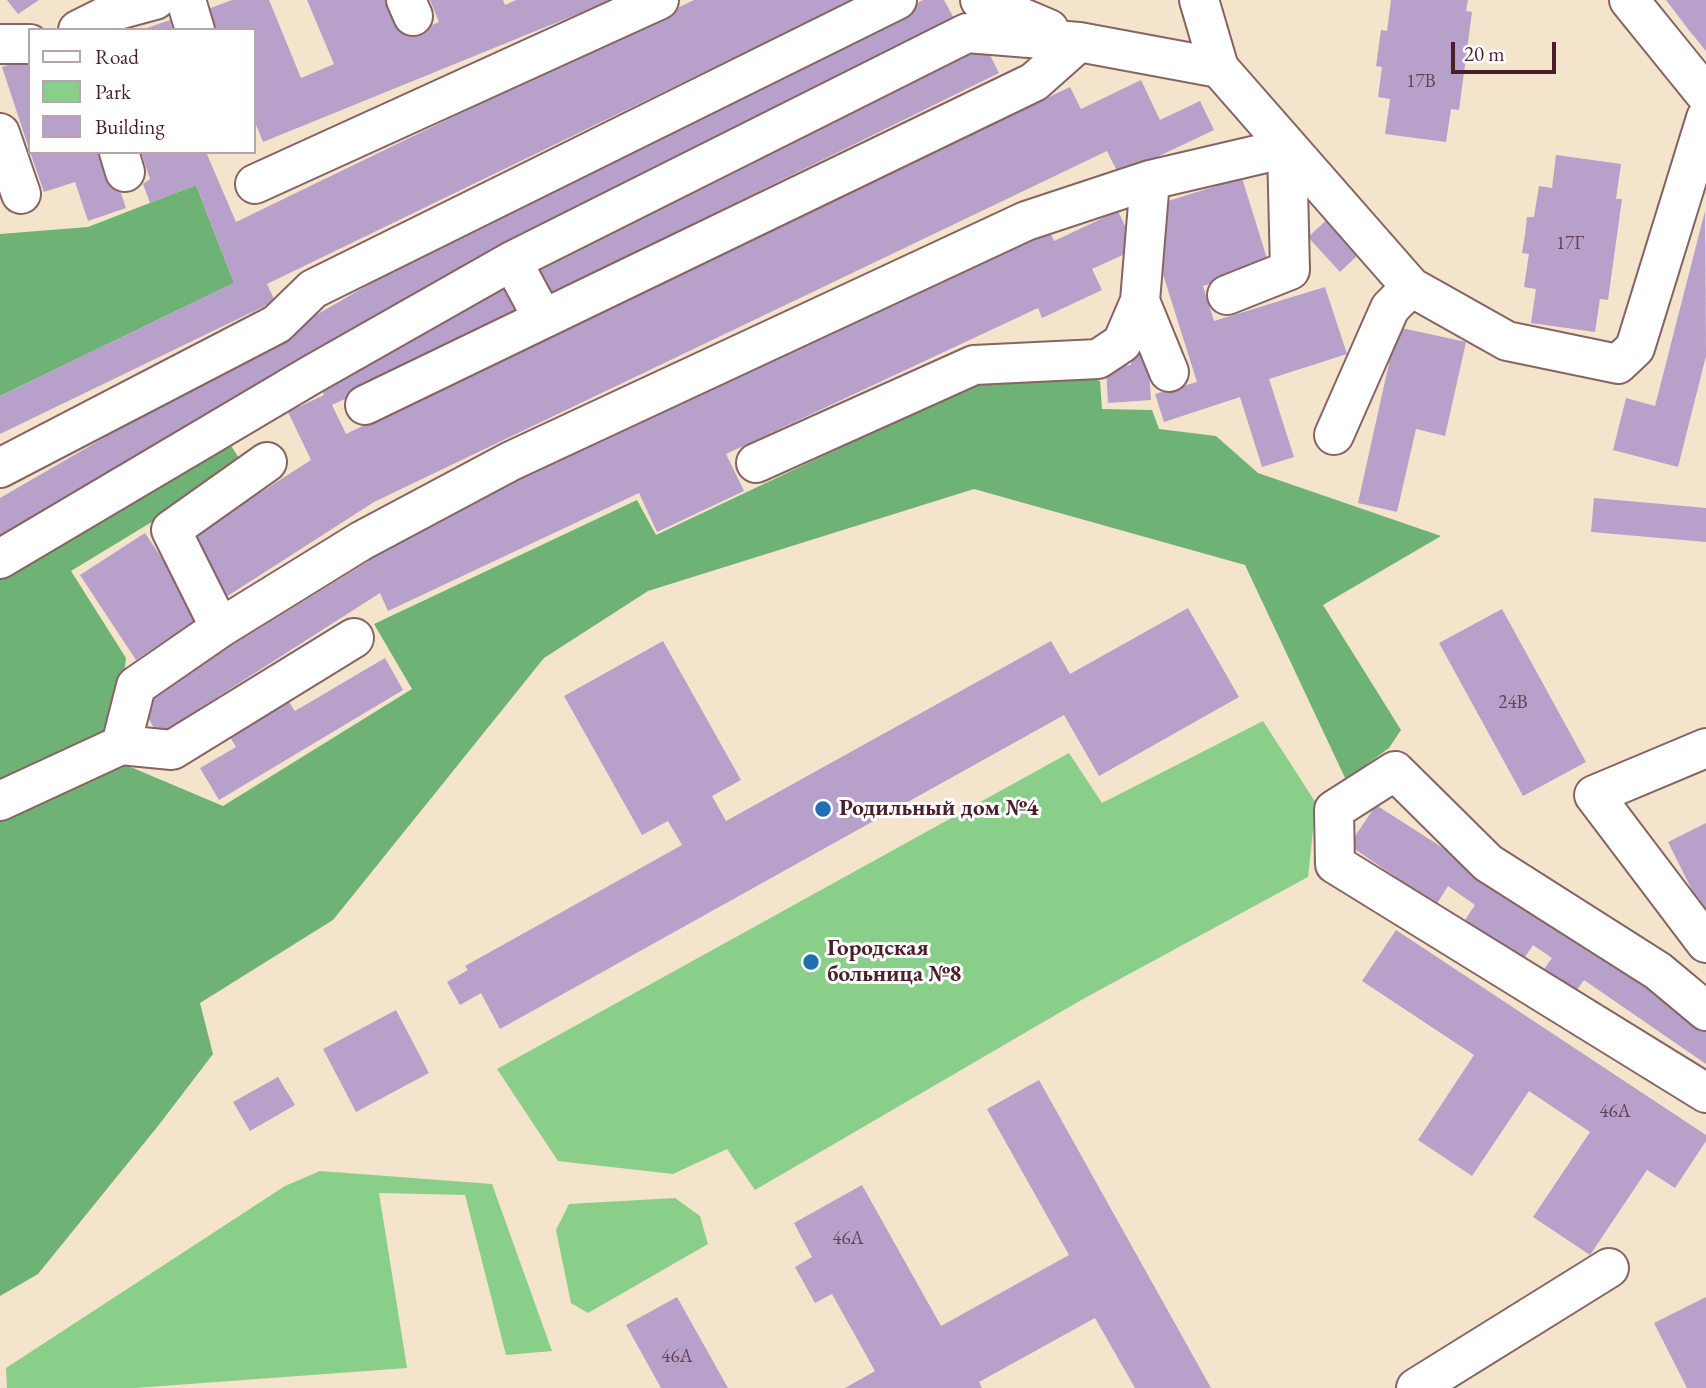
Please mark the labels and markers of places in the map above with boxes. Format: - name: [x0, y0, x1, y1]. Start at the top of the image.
- place label: Родильный дом №4: [839, 795, 1038, 823]
- marker: Родильный дом №4: [813, 799, 833, 819]
- place label: Городская больница №8: [827, 935, 961, 989]
- marker: Городская больница №8: [801, 952, 821, 972]

